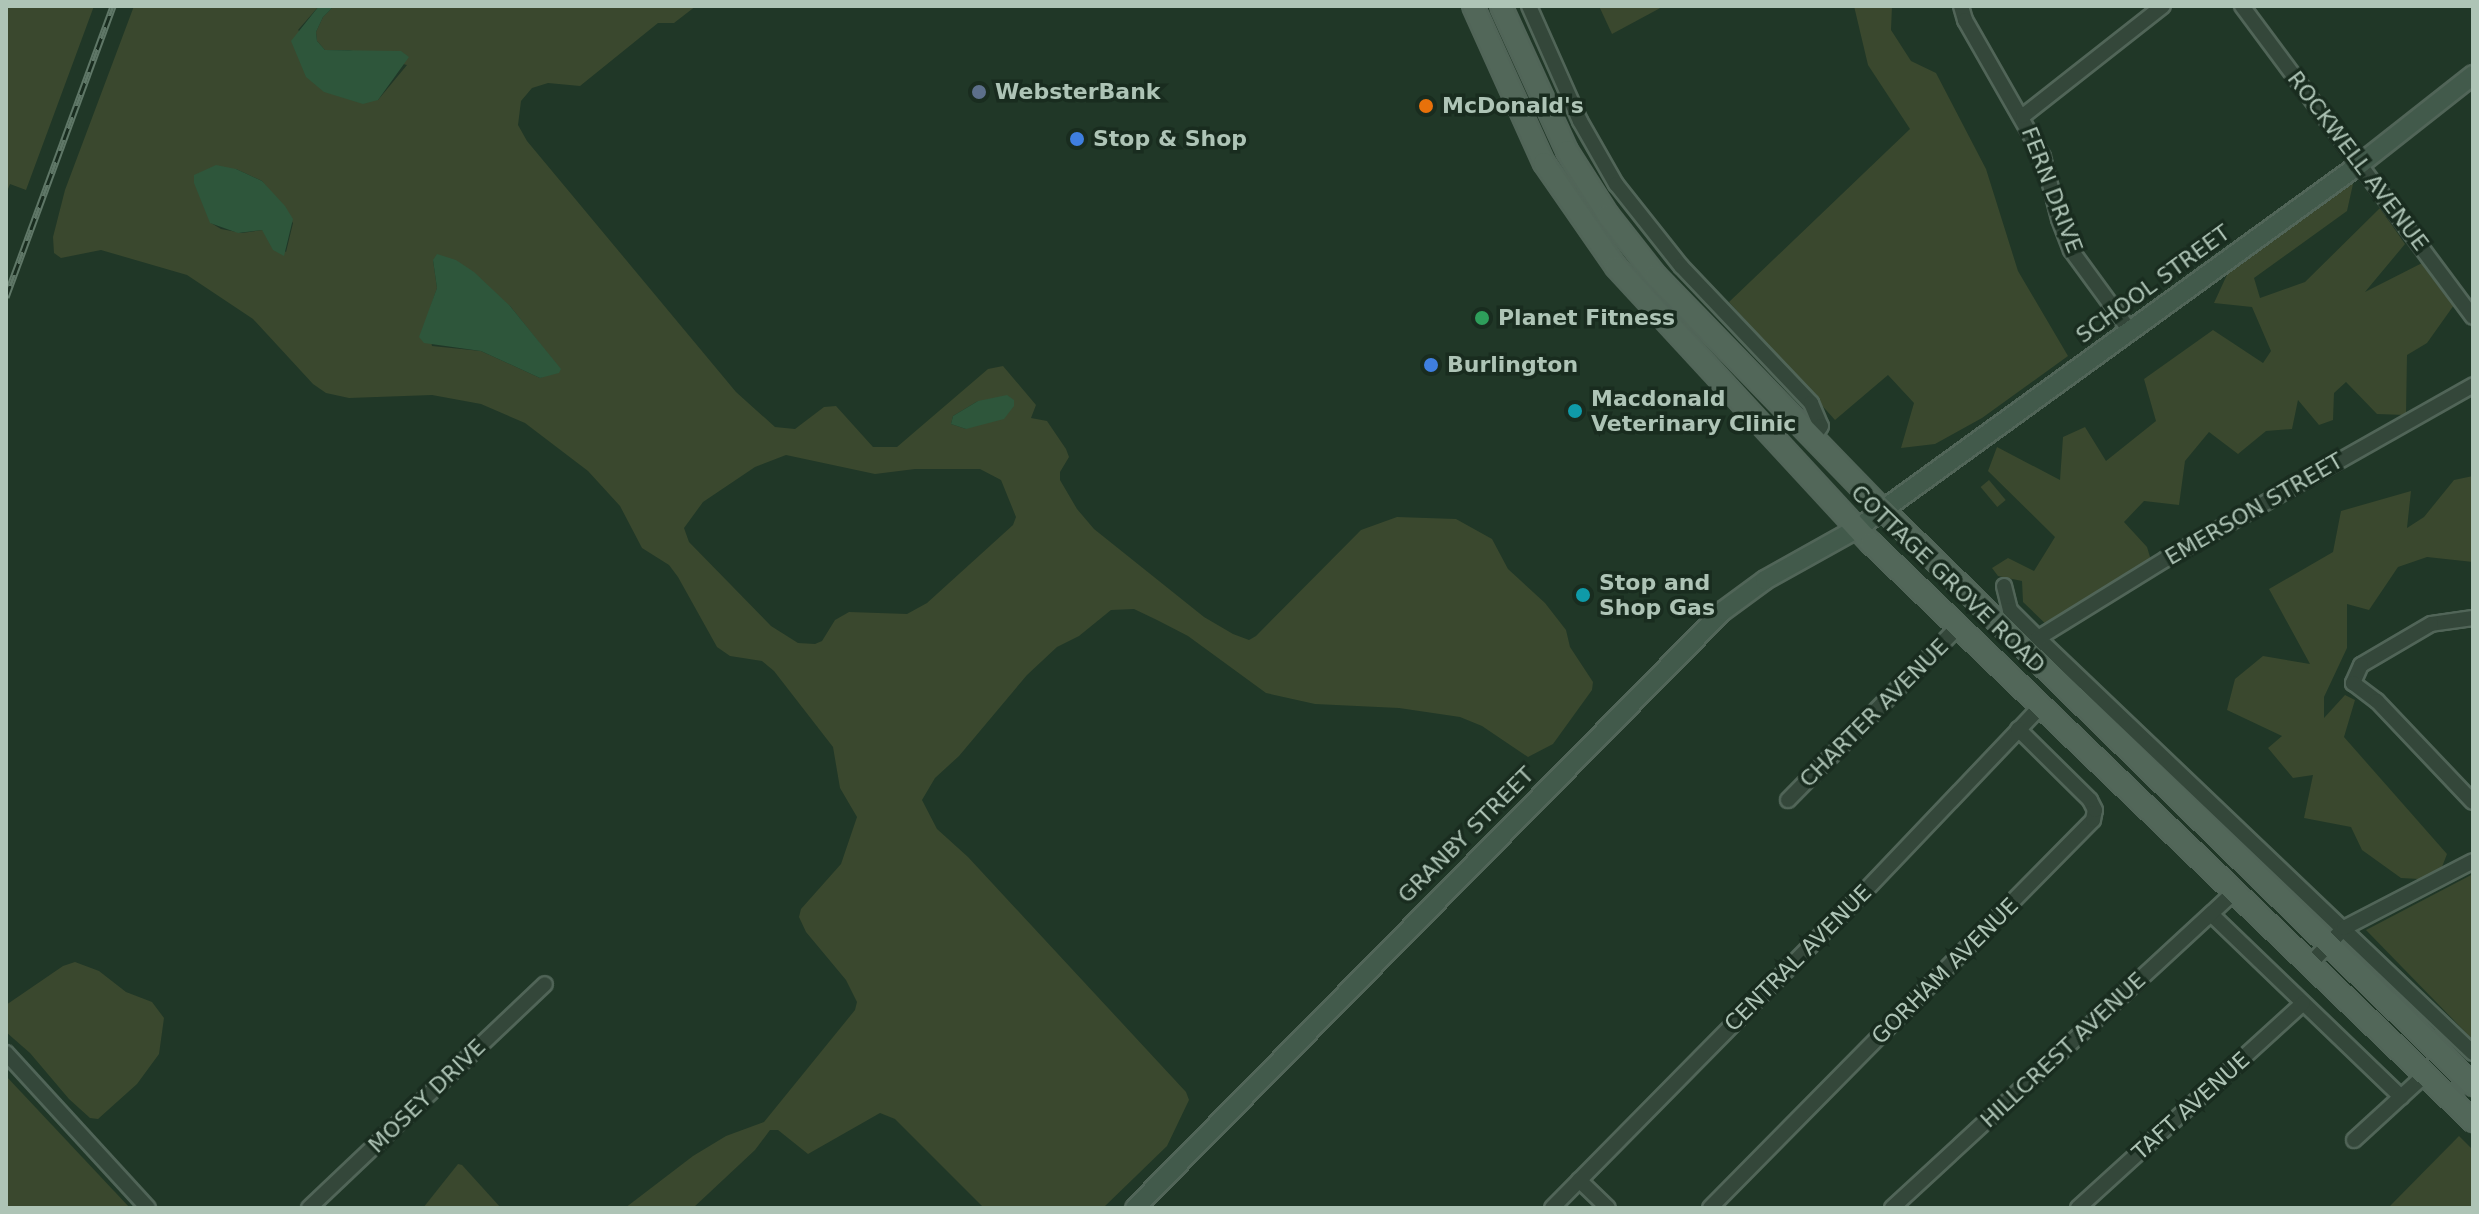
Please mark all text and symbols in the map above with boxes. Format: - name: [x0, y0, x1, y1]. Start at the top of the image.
- street label: ROCKWELL AVENUE: [2282, 66, 2434, 256]
- place label: WebsterBank: [995, 79, 1160, 105]
- marker: WebsterBank: [970, 83, 988, 101]
- place label: McDonald's: [1442, 93, 1584, 119]
- marker: McDonald's: [1417, 97, 1435, 115]
- street label: FERN DRIVE: [2016, 123, 2088, 257]
- place label: Stop & Shop: [1093, 126, 1247, 152]
- marker: Stop & Shop: [1068, 130, 1086, 148]
- street label: SCHOOL STREET: [2071, 219, 2235, 349]
- place label: Planet Fitness: [1498, 305, 1675, 331]
- marker: Planet Fitness: [1473, 309, 1491, 327]
- place label: Burlington: [1447, 352, 1578, 378]
- marker: Burlington: [1422, 356, 1440, 374]
- place label: Macdonald Veterinary Clinic: [1591, 385, 1796, 436]
- marker: Macdonald Veterinary Clinic: [1566, 402, 1584, 420]
- street label: EMERSON STREET: [2160, 447, 2348, 571]
- street label: COTTAGE GROVE ROAD: [1846, 479, 2050, 679]
- place label: Stop and Shop Gas: [1599, 569, 1715, 620]
- marker: Stop and Shop Gas: [1574, 586, 1592, 604]
- street label: CHARTER AVENUE: [1794, 633, 1954, 793]
- street label: GRANBY STREET: [1393, 762, 1539, 908]
- street label: CENTRAL AVENUE: [1719, 879, 1877, 1037]
- street label: GORHAM AVENUE: [1866, 892, 2024, 1050]
- street label: HILLCREST AVENUE: [1975, 967, 2151, 1133]
- street label: MOSEY DRIVE: [363, 1034, 491, 1158]
- street label: TAFT AVENUE: [2127, 1046, 2255, 1166]

